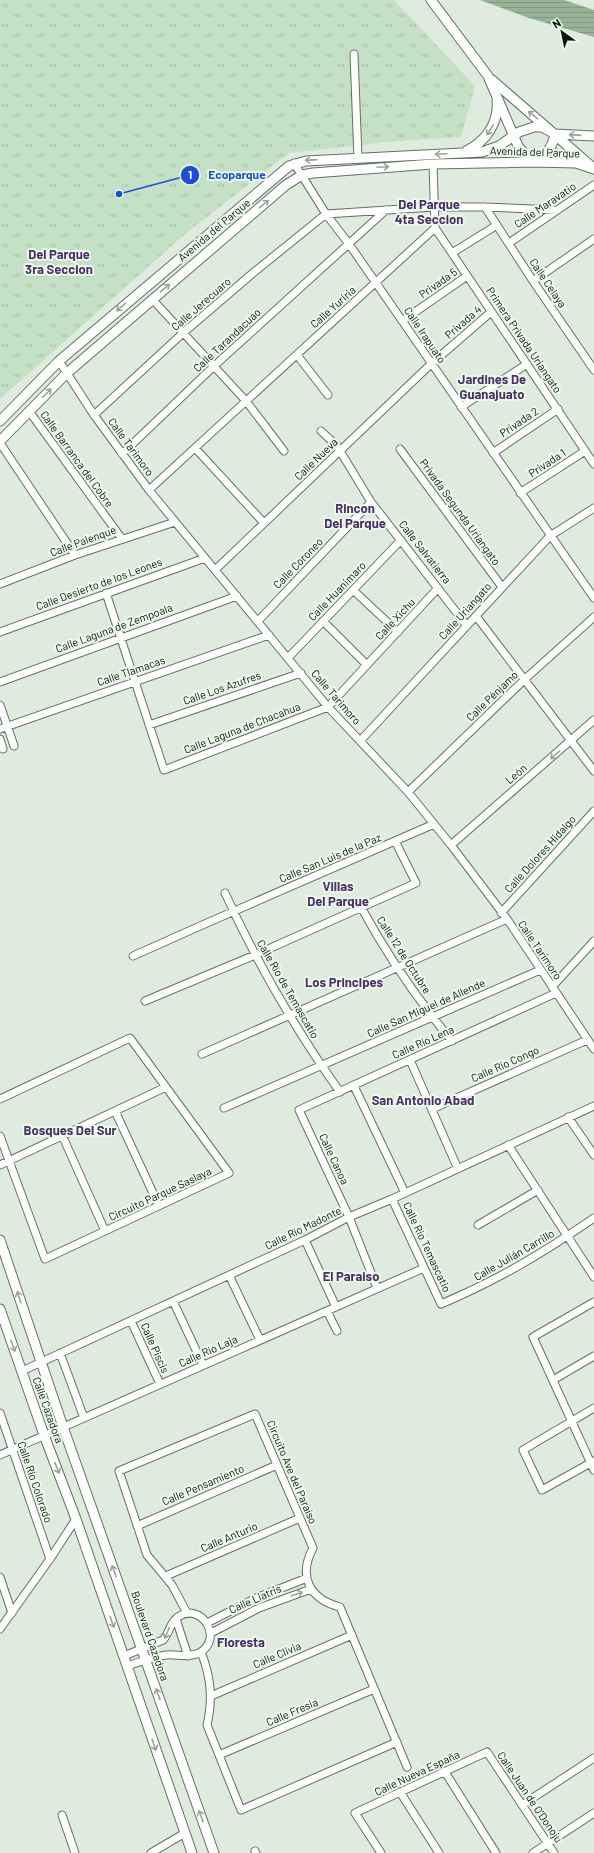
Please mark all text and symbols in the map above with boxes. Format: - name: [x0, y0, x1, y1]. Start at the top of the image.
- north arrow: [542, 12, 582, 52]
- text: N: [550, 16, 563, 31]
- one-way arrow: [528, 110, 539, 119]
- one-way arrow: [485, 124, 493, 136]
- one-way arrow: [569, 131, 582, 138]
- street label: Avenida del Parque: [490, 143, 580, 160]
- one-way arrow: [435, 150, 448, 158]
- one-way arrow: [305, 157, 318, 164]
- callout: Ecoparque: [180, 163, 273, 187]
- one-way arrow: [376, 163, 389, 170]
- text: 1: [188, 167, 192, 181]
- text: Ecoparque: [208, 167, 266, 181]
- street label: Calle Maravatio: [511, 179, 578, 230]
- street label: Avenida del Parque: [175, 196, 253, 264]
- district label: Del Parque 4ta Seccion: [395, 196, 463, 227]
- one-way arrow: [259, 199, 269, 208]
- district label: Del Parque 3ra Seccion: [25, 246, 93, 277]
- street label: Calle Celaya: [527, 256, 570, 310]
- street label: Privada 5: [416, 265, 460, 300]
- street label: Calle Jerecuaro: [168, 274, 233, 333]
- one-way arrow: [160, 283, 170, 293]
- street label: Calle Yuriria: [307, 283, 358, 330]
- street label: Primera Privada Uriangato: [484, 284, 565, 395]
- one-way arrow: [117, 302, 127, 311]
- street label: Privada 4: [442, 302, 484, 341]
- street label: Calle Irapuato: [402, 304, 449, 365]
- street label: Calle Tarandacuao: [190, 305, 263, 374]
- district label: Jardines De Guanajuato: [458, 371, 526, 402]
- one-way arrow: [42, 388, 52, 398]
- street label: Privada 2: [497, 404, 541, 439]
- street label: Calle Barranca del Cobre: [38, 408, 117, 510]
- street label: Calle Tarimoro: [106, 415, 157, 478]
- street label: Calle Nueva: [291, 435, 340, 482]
- street label: Privada 1: [526, 446, 568, 479]
- street label: Privada Segunda Uriangato: [417, 456, 503, 567]
- district label: Rincon Del Parque: [324, 500, 386, 531]
- street label: Calle Salvatierra: [397, 517, 454, 586]
- street label: Calle Palenque: [48, 522, 118, 559]
- street label: Calle Coroneo: [270, 535, 325, 591]
- street label: Calle Desierto de los Leones: [34, 555, 164, 612]
- street label: Calle Huanimaro: [305, 558, 368, 623]
- street label: Calle Uriangato: [436, 580, 494, 642]
- street label: Calle Xichu: [372, 595, 417, 642]
- street label: Calle Laguna de Zempoala: [54, 600, 174, 655]
- street label: Calle Tlamacas: [95, 653, 167, 688]
- street label: Calle Tarimoro: [309, 666, 364, 727]
- street label: Calle Los Azufres: [181, 668, 262, 707]
- street label: Calle Pénjamo: [463, 668, 520, 724]
- street label: Calle Laguna de Chacahua: [182, 699, 302, 756]
- one-way arrow: [550, 750, 560, 759]
- street label: León: [502, 761, 529, 786]
- street label: Calle Dolores Hidalgo: [501, 812, 578, 895]
- street label: Calle San Luis de la Paz: [277, 830, 383, 885]
- district label: Villas Del Parque: [307, 878, 369, 909]
- street label: Calle 12 de Octubre: [375, 914, 434, 996]
- street label: Calle Tarimoro: [516, 918, 565, 982]
- street label: Calle Río de Temascatio: [255, 937, 322, 1041]
- district label: Los Principes: [305, 974, 384, 990]
- street label: Calle San Miguel de Allende: [365, 976, 487, 1039]
- street label: Calle Río Lena: [390, 1022, 456, 1061]
- street label: Calle Río Congo: [469, 1043, 541, 1084]
- district label: San Antonio Abad: [372, 1092, 474, 1108]
- district label: Bosques Del Sur: [23, 1122, 117, 1138]
- street label: Calle Canoa: [317, 1131, 352, 1186]
- street label: Circuito Parque Saslaya: [106, 1164, 213, 1223]
- street label: Calle Río Temascatio: [401, 1200, 454, 1294]
- street label: Calle Río Madonte: [262, 1203, 343, 1252]
- street label: Calle Julián Carrillo: [471, 1226, 556, 1283]
- district label: El Paraiso: [323, 1268, 379, 1284]
- one-way arrow: [15, 1291, 22, 1304]
- street label: Calle Piscis: [139, 1321, 172, 1375]
- street label: Calle Río Laja: [176, 1332, 239, 1369]
- one-way arrow: [10, 1339, 17, 1352]
- street label: Calle Cazadora: [30, 1375, 66, 1445]
- street label: Circuito Ave del Paraíso: [265, 1418, 320, 1526]
- street label: Calle Río Colorado: [15, 1439, 56, 1524]
- street label: Calle Pensamiento: [160, 1461, 246, 1508]
- one-way arrow: [53, 1462, 61, 1474]
- street label: Calle Anturio: [198, 1519, 259, 1554]
- one-way arrow: [110, 1565, 117, 1578]
- street label: Calle Liatris: [227, 1581, 283, 1616]
- street label: Boulevard Cazadora: [129, 1589, 172, 1683]
- one-way arrow: [290, 1590, 303, 1597]
- one-way arrow: [108, 1615, 116, 1627]
- one-way arrow: [163, 1626, 170, 1638]
- district label: Floresta: [217, 1634, 265, 1650]
- street label: Calle Clivia: [251, 1639, 303, 1670]
- one-way arrow: [153, 1688, 161, 1700]
- street label: Calle Fresia: [264, 1695, 320, 1728]
- one-way arrow: [151, 1738, 159, 1750]
- street label: Calle Nueva España: [372, 1747, 461, 1798]
- street label: Calle Juan de O'Donoju: [495, 1749, 566, 1845]
- one-way arrow: [197, 1810, 204, 1823]

